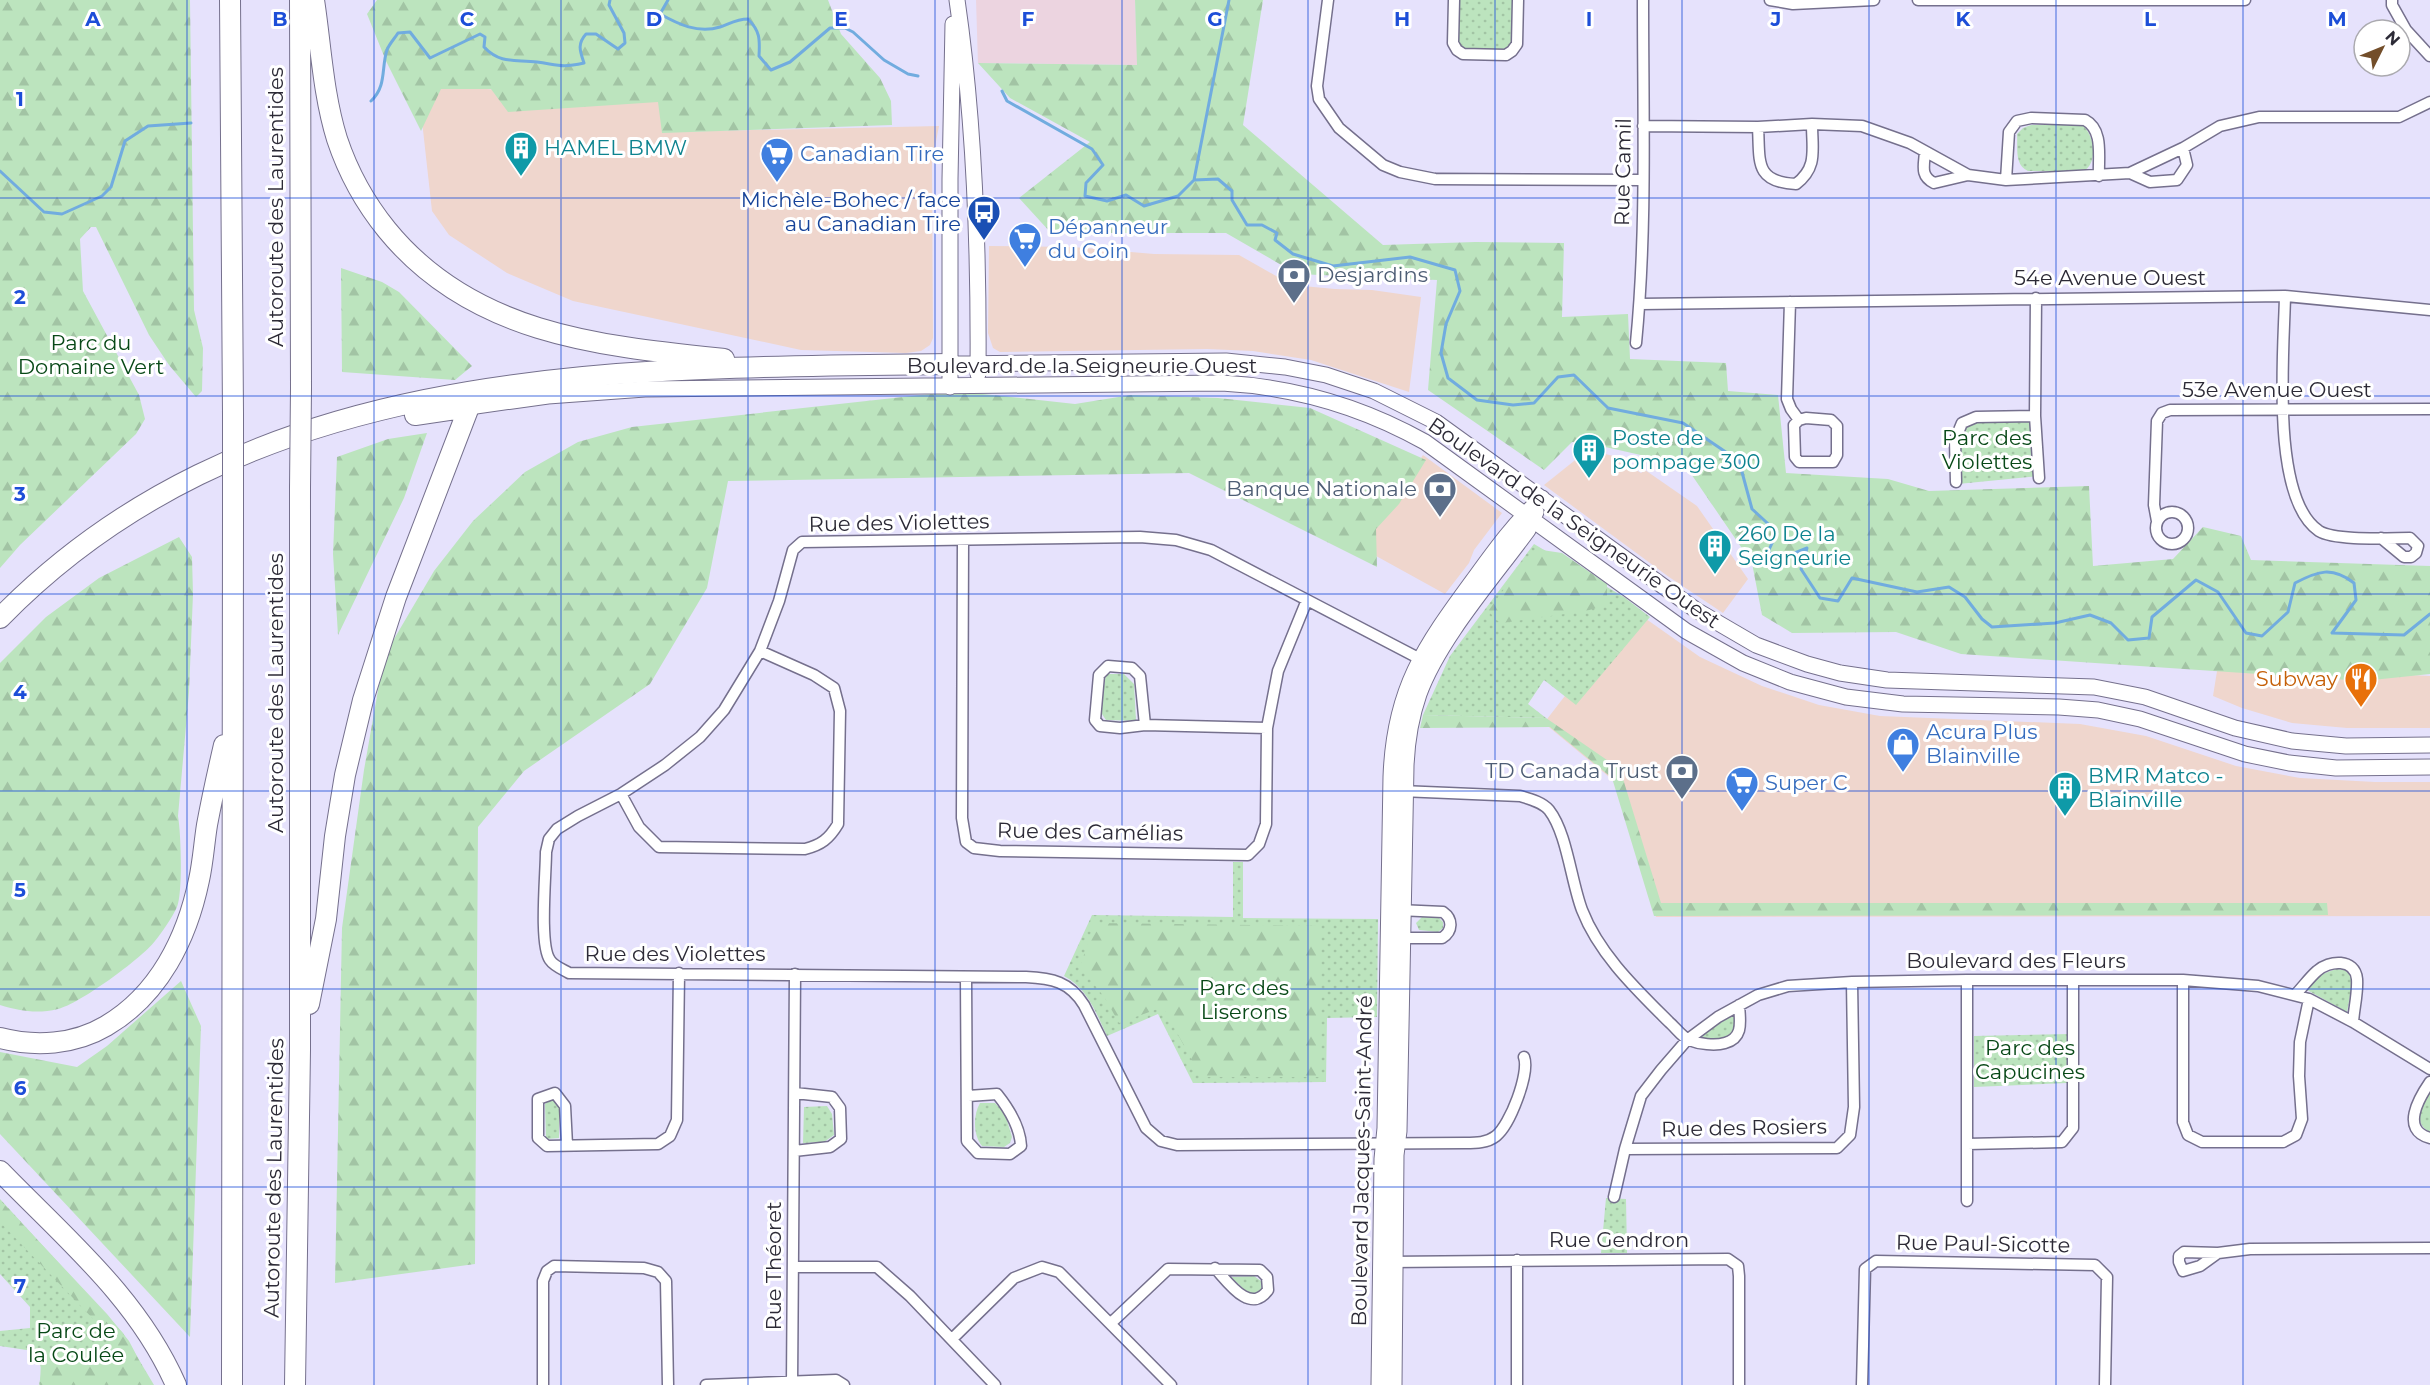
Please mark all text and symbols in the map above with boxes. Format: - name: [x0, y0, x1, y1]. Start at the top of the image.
- text: A: [84, 7, 101, 31]
- text: B: [272, 7, 288, 31]
- text: C: [460, 7, 475, 31]
- text: D: [646, 7, 662, 31]
- text: E: [834, 7, 848, 31]
- text: F: [1022, 7, 1035, 31]
- text: G: [1207, 7, 1223, 31]
- text: H: [1394, 7, 1410, 31]
- text: I: [1586, 7, 1592, 31]
- text: J: [1770, 7, 1781, 31]
- text: K: [1956, 7, 1972, 31]
- text: L: [2144, 7, 2156, 31]
- text: M: [2327, 7, 2347, 31]
- north arrow: [2352, 18, 2412, 78]
- text: N: [2381, 27, 2404, 49]
- street label: Autoroute des Laurentides: [263, 67, 288, 347]
- text: 1: [16, 87, 24, 111]
- street label: Rue Camil: [1609, 118, 1636, 226]
- building icon: HAMEL BMW: [503, 130, 539, 177]
- place label: HAMEL BMW: [544, 135, 687, 160]
- supermarket icon: Canadian Tire: [759, 136, 795, 183]
- place label: Canadian Tire: [800, 141, 944, 166]
- place label: Michèle-Bohec / face au Canadian Tire: [741, 187, 961, 236]
- bus stop icon: Michèle-Bohec / face au Canadian Tire: [966, 194, 1002, 241]
- place label: Dépanneur du Coin: [1048, 214, 1168, 263]
- supermarket icon: Dépanneur du Coin: [1007, 221, 1043, 268]
- bank icon: Desjardins: [1276, 257, 1312, 304]
- place label: Desjardins: [1317, 262, 1428, 287]
- street label: 54e Avenue Ouest: [2014, 265, 2206, 290]
- text: 2: [14, 285, 26, 309]
- park label: Parc du Domaine Vert: [18, 330, 164, 379]
- street label: Boulevard de la Seigneurie Ouest: [907, 353, 1257, 378]
- street label: 53e Avenue Ouest: [2182, 377, 2372, 402]
- street label: Boulevard de la Seigneurie Ouest: [1424, 412, 1725, 633]
- place label: Poste de pompage 300: [1612, 425, 1760, 474]
- park label: Parc des Violettes: [1942, 425, 2032, 474]
- building icon: Poste de pompage 300: [1571, 432, 1607, 479]
- bank icon: Banque Nationale: [1422, 471, 1458, 518]
- place label: Banque Nationale: [1226, 476, 1417, 501]
- text: 3: [13, 482, 26, 506]
- street label: Rue des Violettes: [808, 508, 990, 537]
- place label: 260 De la Seigneurie: [1738, 521, 1851, 570]
- building icon: 260 De la Seigneurie: [1697, 528, 1733, 575]
- street label: Autoroute des Laurentides: [263, 553, 288, 833]
- restaurant icon: Subway: [2343, 661, 2379, 708]
- place label: Subway: [2256, 666, 2339, 691]
- text: 4: [13, 680, 27, 704]
- place label: Acura Plus Blainville: [1926, 719, 2037, 768]
- shop icon: Acura Plus Blainville: [1885, 726, 1921, 773]
- bank icon: TD Canada Trust: [1664, 753, 1700, 800]
- place label: TD Canada Trust: [1485, 758, 1659, 783]
- place label: BMR Matco - Blainville: [2088, 763, 2223, 812]
- supermarket icon: Super C: [1724, 765, 1760, 812]
- place label: Super C: [1765, 770, 1848, 795]
- building icon: BMR Matco - Blainville: [2047, 770, 2083, 817]
- street label: Rue des Camélias: [997, 817, 1183, 846]
- text: 5: [14, 878, 26, 902]
- street label: Rue des Violettes: [585, 941, 765, 966]
- street label: Boulevard des Fleurs: [1906, 948, 2126, 973]
- park label: Parc des Liserons: [1199, 975, 1289, 1024]
- street label: Boulevard Jacques-Saint-André: [1346, 995, 1377, 1327]
- park label: Parc des Capucines: [1975, 1035, 2085, 1084]
- street label: Autoroute des Laurentides: [259, 1038, 288, 1318]
- text: 6: [14, 1076, 27, 1100]
- street label: Rue des Rosiers: [1661, 1114, 1827, 1141]
- street label: Rue Théoret: [761, 1202, 786, 1330]
- street label: Rue Gendron: [1549, 1227, 1689, 1252]
- street label: Rue Paul-Sicotte: [1896, 1229, 2070, 1258]
- text: 7: [14, 1274, 26, 1298]
- park label: Parc de la Coulée: [28, 1318, 124, 1367]

